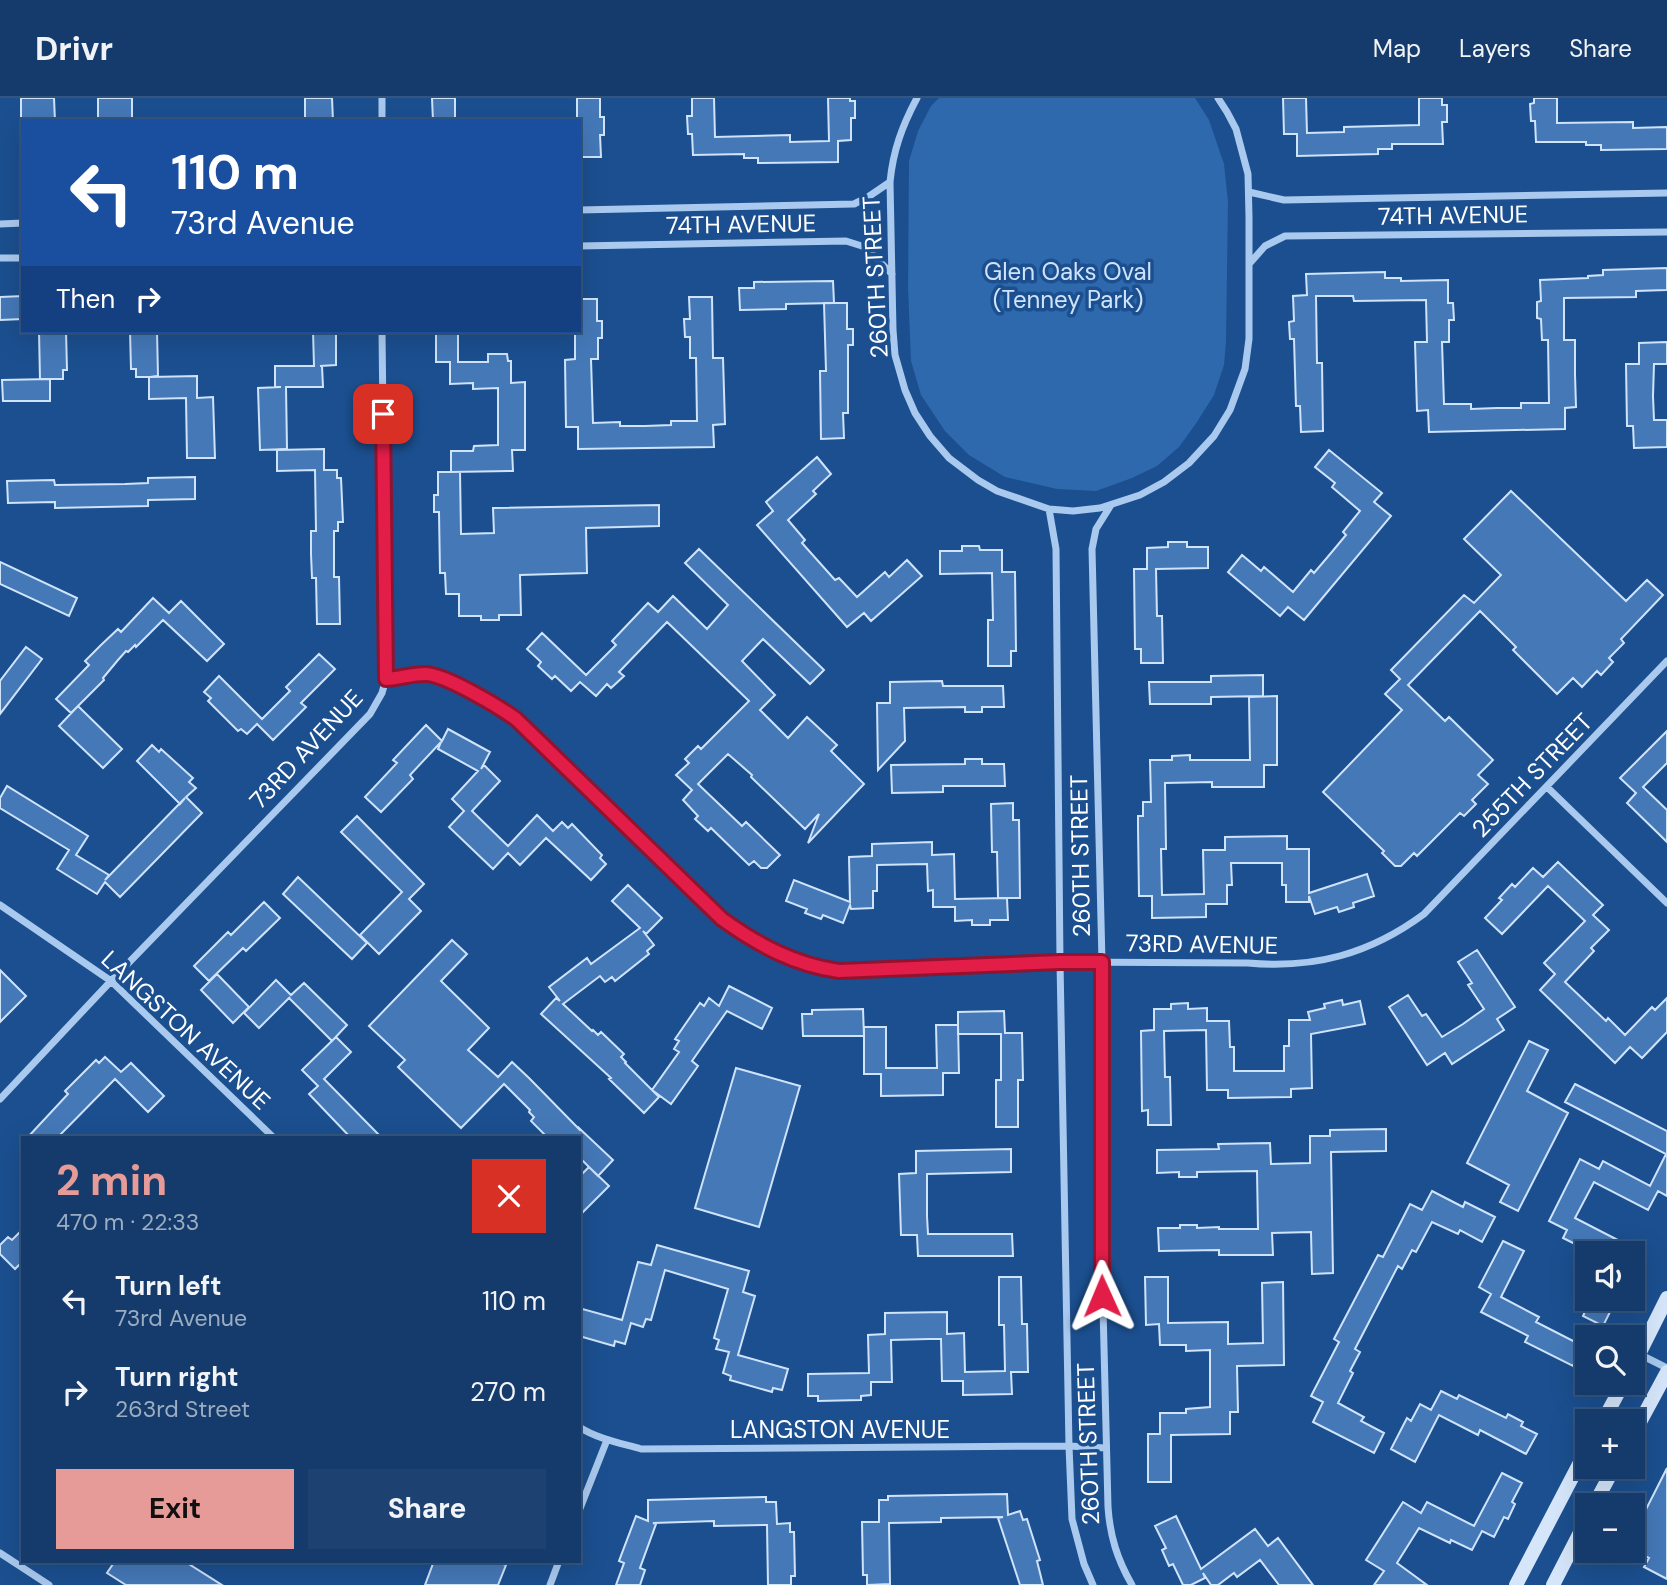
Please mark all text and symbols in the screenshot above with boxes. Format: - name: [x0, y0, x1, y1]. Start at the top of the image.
- text: Drivr: [35, 27, 113, 70]
- text: Map: [1373, 33, 1421, 64]
- text: Layers: [1459, 33, 1531, 64]
- text: Share: [1569, 33, 1632, 64]
- text: 110 m: [171, 140, 299, 204]
- icon: left: [56, 147, 147, 238]
- street label: 260TH STREET: [855, 195, 895, 359]
- street label: 74TH AVENUE: [1378, 198, 1528, 232]
- text: 73rd Avenue: [171, 202, 355, 244]
- street label: 74TH AVENUE: [666, 207, 816, 241]
- park label: Glen Oaks Oval (Tenney Park): [984, 256, 1152, 315]
- icon: right: [129, 280, 167, 318]
- text: Then: [56, 282, 115, 316]
- pin: [353, 384, 413, 444]
- icon: arrive: [364, 395, 402, 433]
- street label: 73RD AVENUE: [243, 683, 369, 815]
- street label: 255TH STREET: [1465, 706, 1599, 844]
- street label: 260TH STREET: [1063, 775, 1097, 937]
- street label: 73RD AVENUE: [1125, 927, 1279, 961]
- street label: LANGSTON AVENUE: [95, 944, 277, 1116]
- text: 2 min: [56, 1153, 167, 1208]
- button: close: [472, 1159, 546, 1233]
- text: 470 m · 22:33: [56, 1207, 199, 1237]
- map controls: [1575, 1241, 1645, 1563]
- button: sound: [1575, 1241, 1645, 1311]
- position arrow: [1065, 1259, 1139, 1333]
- text: Turn left: [115, 1269, 222, 1303]
- icon: left: [56, 1282, 94, 1320]
- text: 110 m: [482, 1284, 546, 1318]
- text: 73rd Avenue: [115, 1303, 247, 1333]
- button: search: [1575, 1325, 1645, 1395]
- text: Turn right: [115, 1360, 239, 1394]
- street label: 260TH STREET: [1070, 1362, 1106, 1526]
- icon: right: [56, 1373, 94, 1411]
- text: 270 m: [470, 1375, 546, 1409]
- text: 263rd Street: [115, 1394, 250, 1424]
- button: +: [1575, 1409, 1645, 1479]
- street label: LANGSTON AVENUE: [730, 1414, 950, 1445]
- button: Exit: [56, 1469, 294, 1549]
- button: Share: [308, 1469, 546, 1549]
- button: −: [1575, 1493, 1645, 1563]

